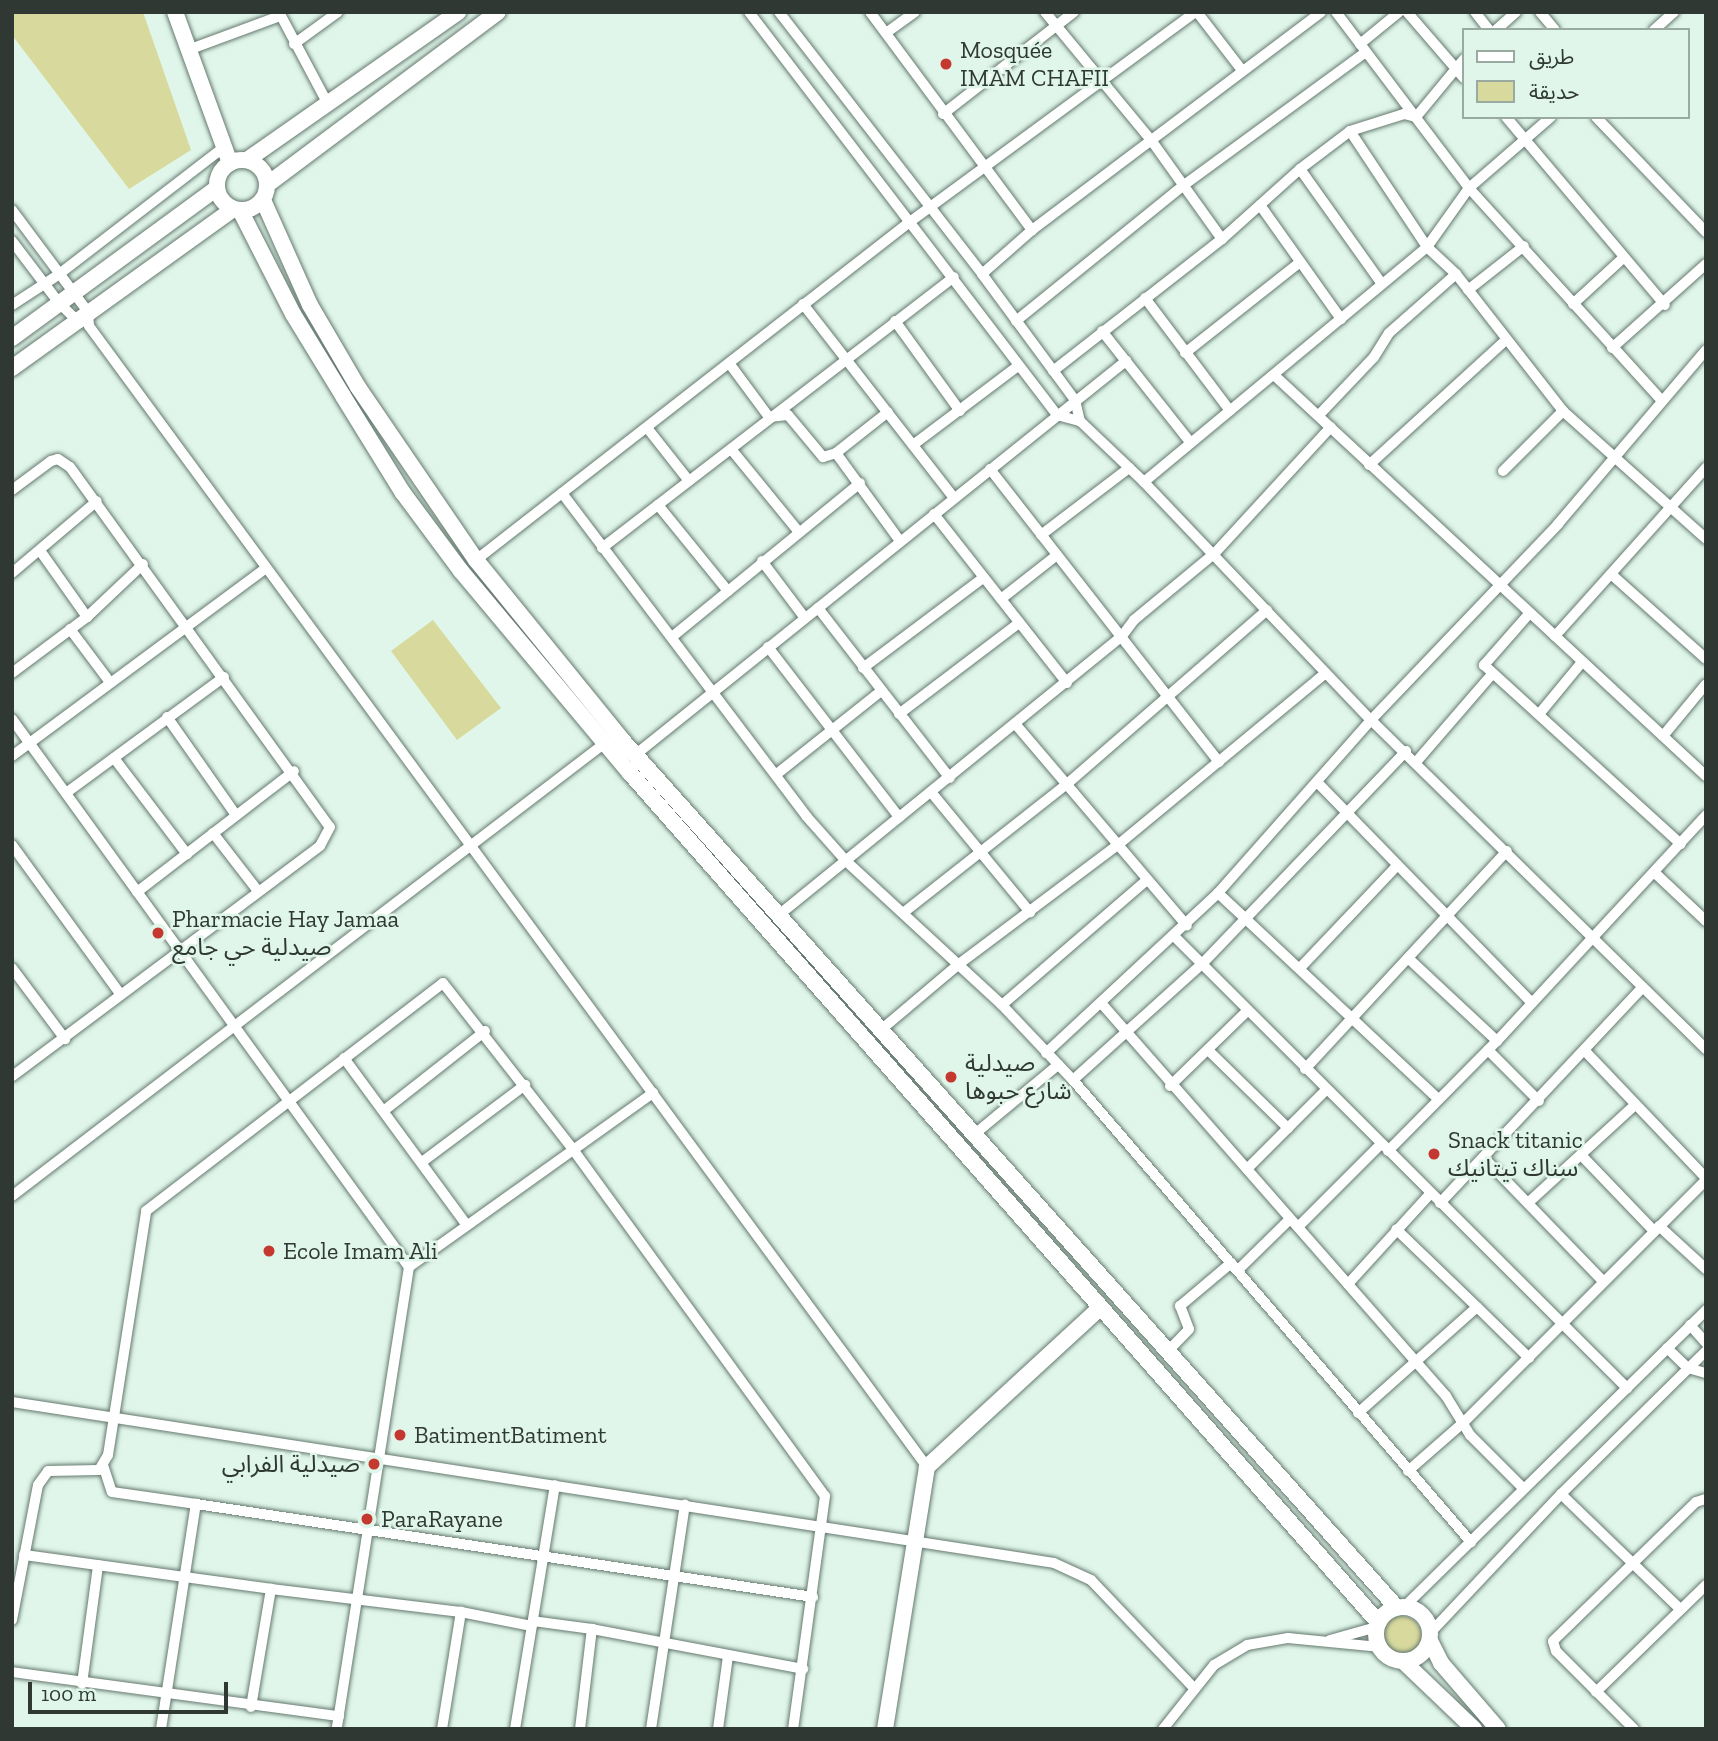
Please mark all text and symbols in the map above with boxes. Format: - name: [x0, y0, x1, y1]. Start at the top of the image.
- legend: [1462, 28, 1690, 119]
- place label: Mosquée IMAM CHAFII: [960, 36, 1109, 92]
- text: طريق: [1529, 44, 1574, 69]
- marker: Mosquée IMAM CHAFII: [938, 56, 954, 72]
- text: حديقة: [1529, 79, 1579, 104]
- place label: Pharmacie Hay Jamaa صيدلية حي جامع: [172, 905, 400, 961]
- marker: Pharmacie Hay Jamaa صيدلية حي جامع: [150, 925, 166, 941]
- place label: صيدلية شارع حبوها: [965, 1049, 1072, 1105]
- marker: صيدلية شارع حبوها: [943, 1069, 959, 1085]
- place label: Snack titanic سناك تيتانيك: [1448, 1126, 1583, 1182]
- marker: Snack titanic سناك تيتانيك: [1426, 1146, 1442, 1162]
- place label: Ecole Imam Ali: [283, 1237, 438, 1265]
- marker: Ecole Imam Ali: [261, 1243, 277, 1259]
- place label: BatimentBatiment: [414, 1421, 607, 1449]
- marker: BatimentBatiment: [392, 1427, 408, 1443]
- place label: صيدلية الفرابي: [222, 1450, 360, 1478]
- marker: صيدلية الفرابي: [366, 1456, 382, 1472]
- place label: ParaRayane: [381, 1505, 503, 1533]
- marker: ParaRayane: [359, 1511, 375, 1527]
- scale bar: [32, 1668, 231, 1712]
- text: 100 m: [41, 1681, 96, 1706]

